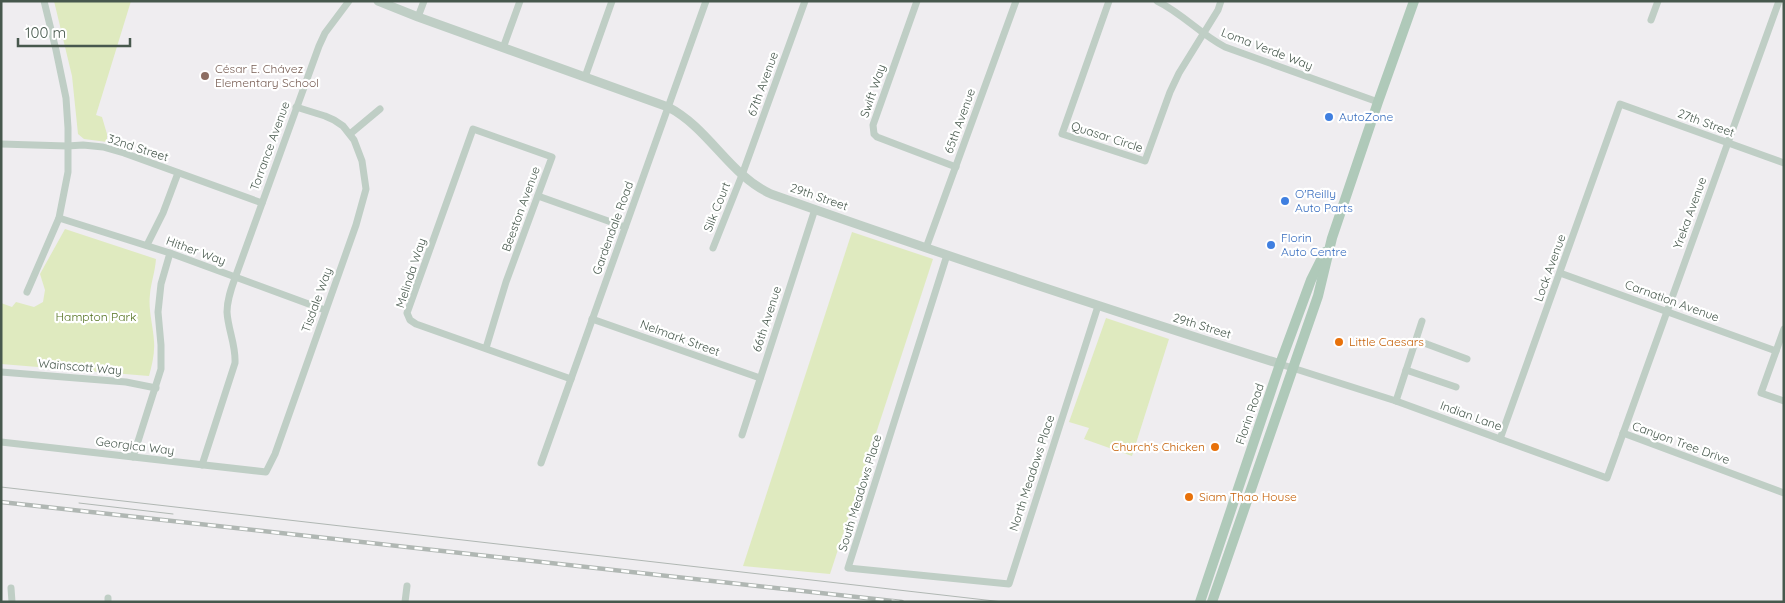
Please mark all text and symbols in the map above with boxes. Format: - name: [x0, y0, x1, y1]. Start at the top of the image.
- scale bar: [18, 15, 130, 47]
- text: 100 m: [25, 23, 66, 42]
- street label: Loma Verde Way: [1219, 24, 1315, 73]
- street label: 67th Avenue: [744, 49, 781, 118]
- place label: César E. Chávez Elementary School: [215, 61, 319, 90]
- street label: Swift Way: [856, 62, 889, 120]
- marker: César E. Chávez Elementary School: [199, 70, 211, 82]
- street label: 65th Avenue: [941, 86, 978, 155]
- street label: Torrance Avenue: [246, 99, 293, 192]
- street label: 27th Street: [1676, 105, 1737, 140]
- place label: AutoZone: [1339, 109, 1393, 124]
- marker: AutoZone: [1323, 111, 1335, 123]
- street label: Quasar Circle: [1069, 118, 1145, 155]
- street label: 32nd Street: [106, 131, 171, 164]
- street label: Beeston Avenue: [498, 164, 543, 253]
- street label: Yreka Avenue: [1670, 175, 1710, 251]
- street label: Gardendale Road: [589, 179, 636, 277]
- street label: Silk Court: [700, 180, 733, 234]
- street label: 29th Street: [788, 180, 850, 213]
- place label: O'Reilly Auto Parts: [1295, 186, 1353, 215]
- marker: O'Reilly Auto Parts: [1279, 195, 1291, 207]
- place label: Florin Auto Centre: [1281, 230, 1347, 259]
- street label: Lock Avenue: [1530, 232, 1569, 304]
- street label: Hither Way: [164, 233, 228, 268]
- street label: Melinda Way: [392, 236, 429, 310]
- marker: Florin Auto Centre: [1265, 239, 1277, 251]
- street label: Tisdale Way: [298, 265, 335, 334]
- street label: Carnation Avenue: [1623, 277, 1721, 325]
- street label: 66th Avenue: [749, 284, 784, 354]
- park label: Hampton Park: [55, 309, 137, 324]
- street label: 29th Street: [1171, 310, 1233, 342]
- street label: Nelmark Street: [638, 316, 722, 359]
- place label: Little Caesars: [1349, 334, 1424, 349]
- marker: Little Caesars: [1333, 336, 1345, 348]
- street label: Wainscott Way: [37, 355, 123, 378]
- street label: Florin Road: [1232, 381, 1267, 446]
- street label: Indian Lane: [1438, 397, 1504, 434]
- street label: North Meadows Place: [1006, 413, 1057, 533]
- street label: Canyon Tree Drive: [1630, 418, 1732, 467]
- street label: South Meadows Place: [835, 432, 885, 553]
- street label: Georgica Way: [95, 433, 175, 458]
- place label: Church's Chicken: [1112, 439, 1205, 454]
- marker: Church's Chicken: [1209, 441, 1221, 453]
- place label: Siam Thao House: [1199, 489, 1297, 504]
- marker: Siam Thao House: [1183, 491, 1195, 503]

